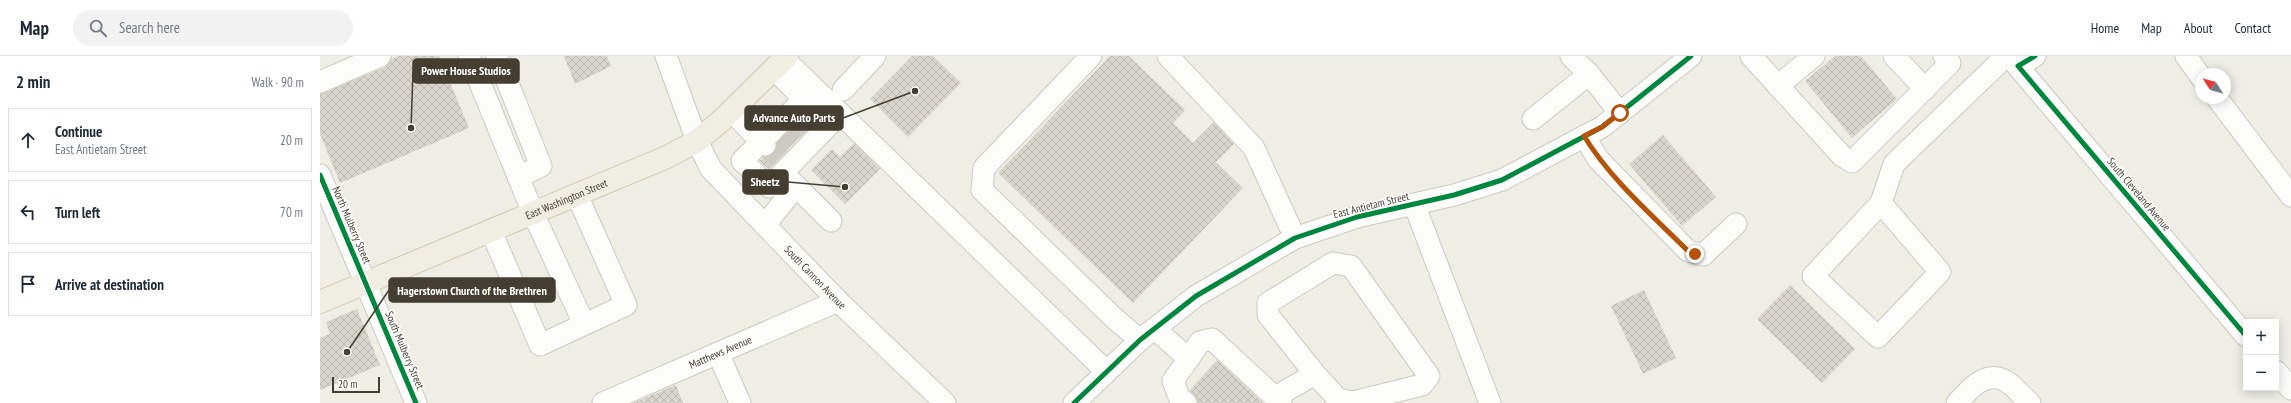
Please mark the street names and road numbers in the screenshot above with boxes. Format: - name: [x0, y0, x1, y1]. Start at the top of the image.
- street label: South Cleveland Avenue: [2104, 154, 2174, 234]
- street label: East Washington Street: [523, 176, 610, 222]
- street label: North Mulberry Street: [329, 184, 375, 266]
- street label: East Antietam Street: [1332, 189, 1410, 221]
- street label: South Cannon Avenue: [781, 242, 849, 312]
- street label: South Mulberry Street: [382, 309, 428, 391]
- street label: Matthews Avenue: [687, 332, 754, 372]

